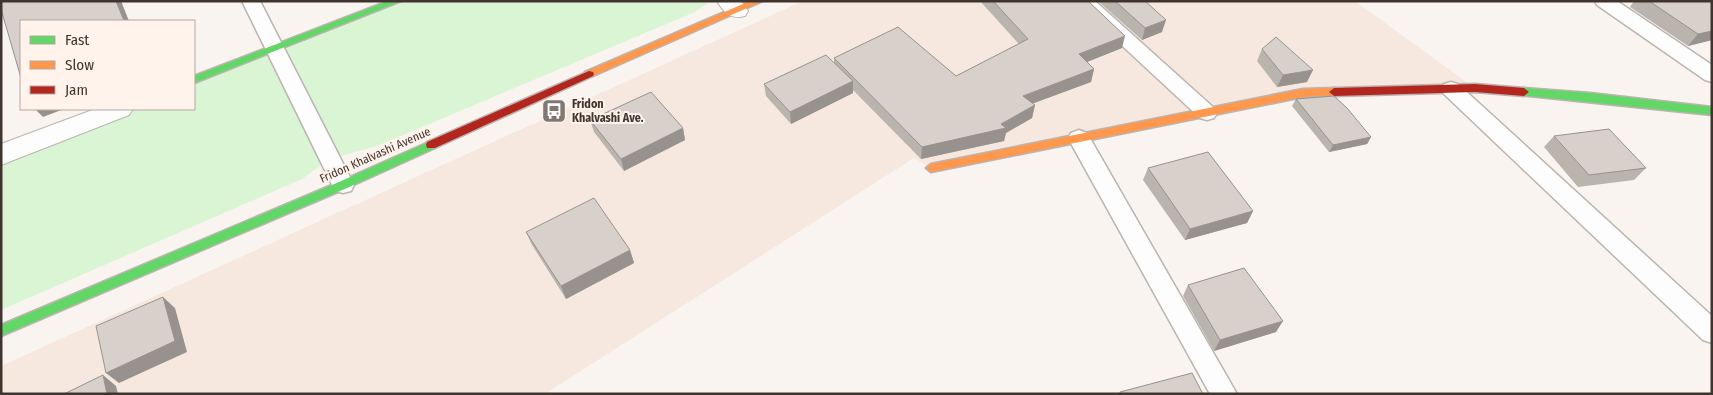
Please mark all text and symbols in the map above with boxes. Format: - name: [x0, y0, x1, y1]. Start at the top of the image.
- legend: [20, 20, 195, 110]
- text: Fast: [65, 31, 89, 49]
- text: Slow: [65, 56, 94, 74]
- text: Jam: [65, 81, 88, 99]
- place label: Fridon Khalvashi Ave.: [572, 97, 644, 125]
- bus stop icon: Fridon Khalvashi Ave.: [541, 98, 567, 124]
- street label: Fridon Khalvashi Avenue: [317, 124, 433, 186]

